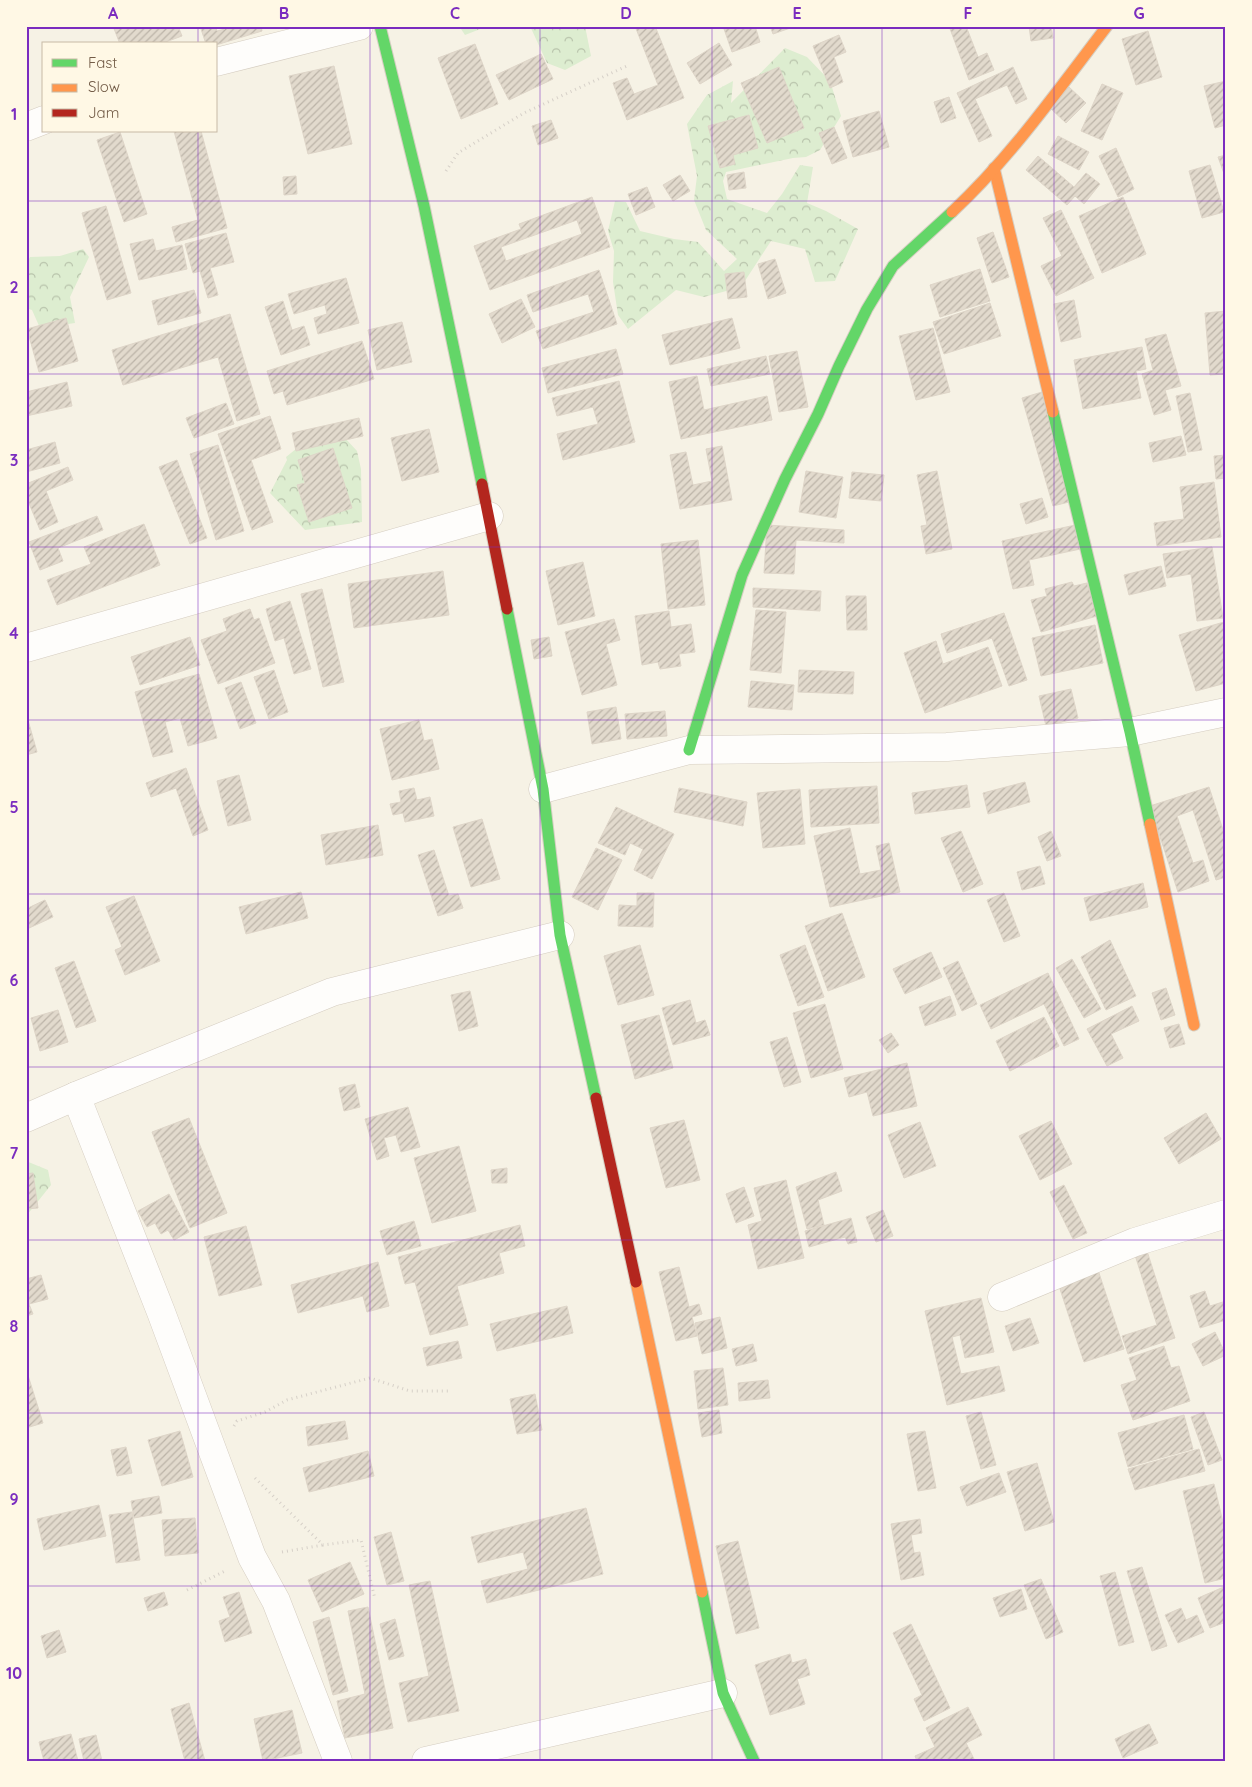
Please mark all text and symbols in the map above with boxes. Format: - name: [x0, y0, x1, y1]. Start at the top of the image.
- text: A: [108, 3, 119, 23]
- text: B: [279, 3, 289, 23]
- text: C: [450, 3, 460, 23]
- text: D: [620, 3, 632, 23]
- text: E: [792, 3, 802, 23]
- text: F: [964, 3, 973, 23]
- text: G: [1133, 3, 1145, 23]
- legend: [42, 42, 218, 132]
- text: Fast: [88, 53, 117, 72]
- text: Slow: [88, 77, 120, 96]
- text: Jam: [88, 103, 119, 122]
- text: 1: [11, 104, 17, 124]
- text: 2: [9, 277, 19, 297]
- text: 3: [10, 450, 18, 470]
- text: 4: [9, 623, 19, 643]
- text: 5: [9, 797, 19, 817]
- text: 6: [10, 970, 19, 990]
- text: 7: [10, 1143, 19, 1163]
- text: 8: [10, 1316, 19, 1336]
- text: 9: [9, 1489, 19, 1509]
- text: 10: [6, 1663, 22, 1683]

